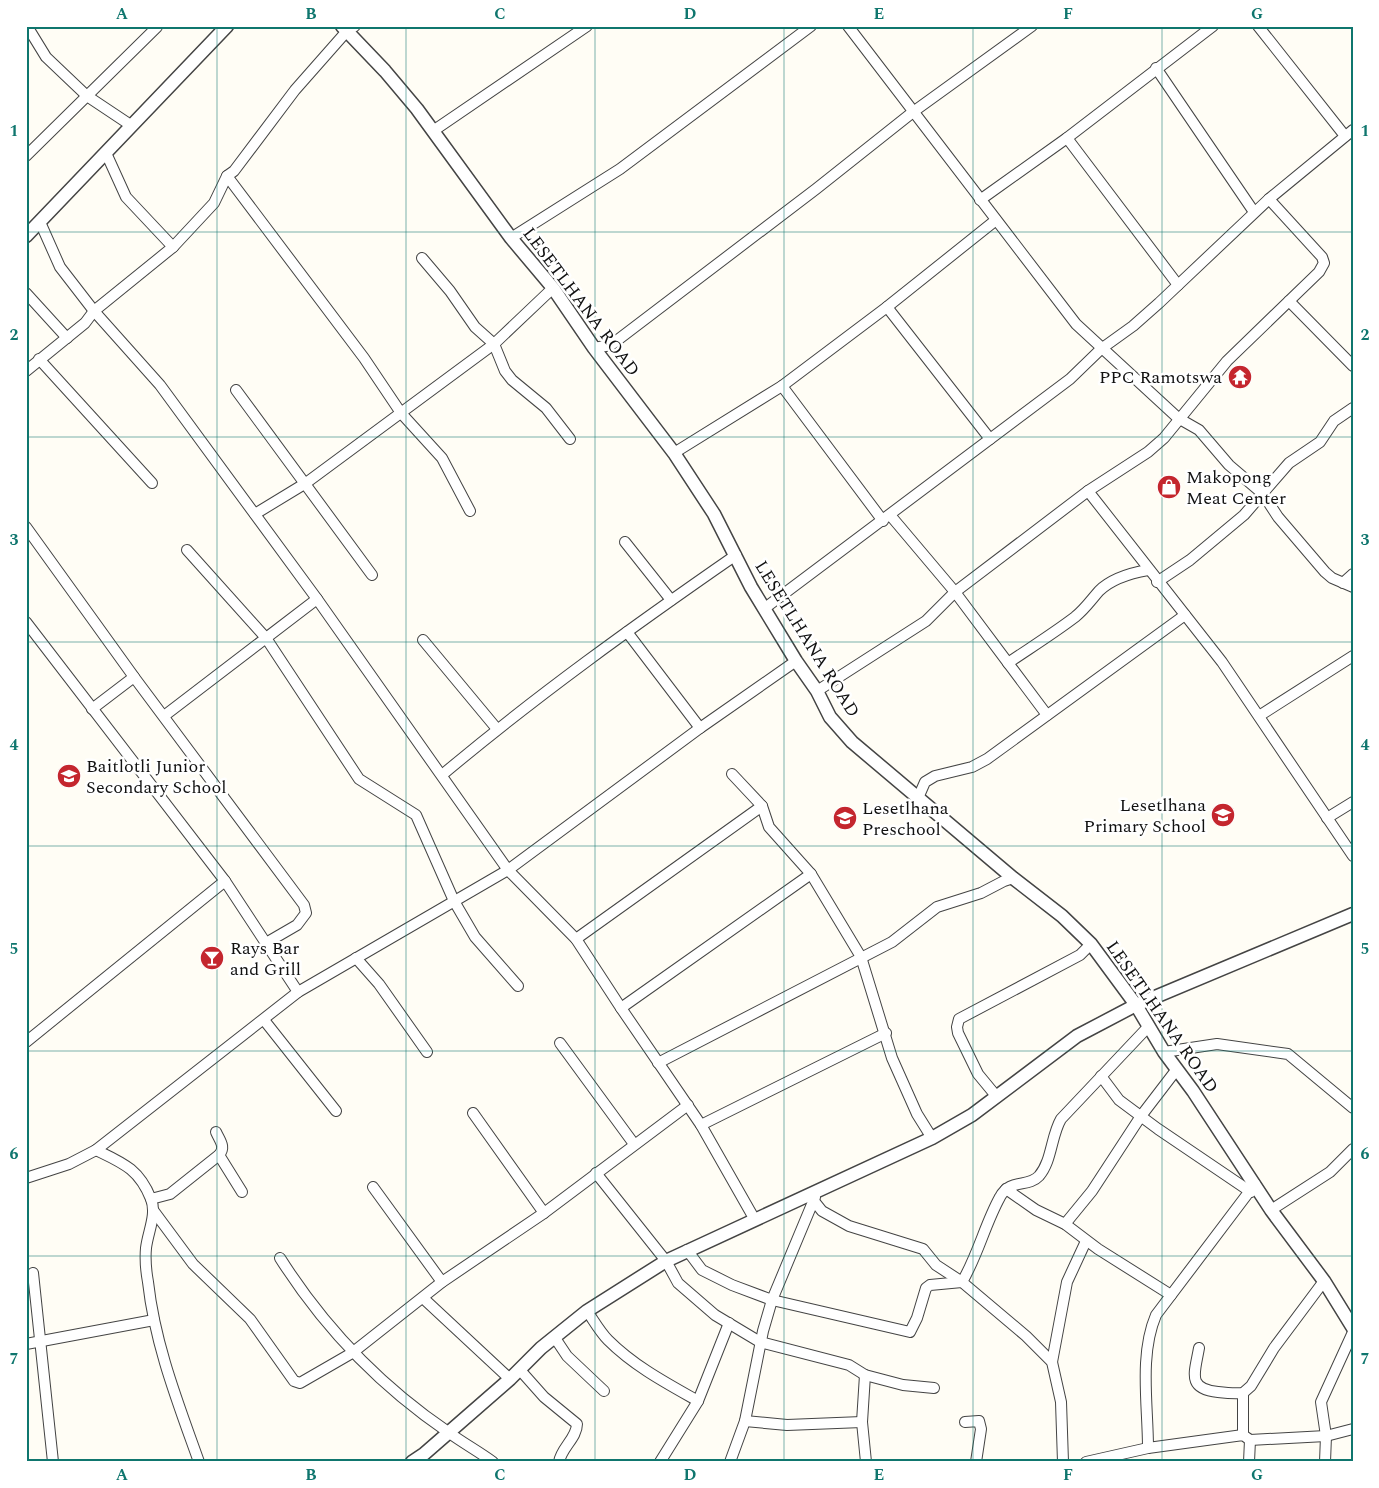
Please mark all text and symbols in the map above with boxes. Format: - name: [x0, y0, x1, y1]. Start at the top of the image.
- text: A: [116, 2, 129, 26]
- text: B: [305, 2, 317, 26]
- text: C: [494, 2, 506, 26]
- text: D: [684, 2, 697, 26]
- text: E: [874, 2, 884, 26]
- text: F: [1063, 2, 1073, 26]
- text: G: [1251, 2, 1263, 26]
- text: 1: [10, 119, 18, 143]
- text: 1: [1361, 119, 1369, 143]
- street label: LESETLHANA ROAD: [516, 222, 646, 382]
- text: 2: [10, 323, 19, 347]
- text: 2: [1361, 323, 1370, 347]
- place label: PPC Ramotswa: [1099, 364, 1222, 391]
- temple icon: PPC Ramotswa: [1227, 364, 1253, 390]
- place label: Makopong Meat Center: [1186, 464, 1286, 512]
- shop icon: Makopong Meat Center: [1156, 474, 1182, 500]
- text: 3: [10, 528, 19, 552]
- text: 3: [1361, 528, 1370, 552]
- street label: LESETLHANA ROAD: [748, 555, 866, 723]
- text: 4: [10, 733, 19, 757]
- text: 4: [1361, 733, 1370, 757]
- place label: Baitlotli Junior Secondary School: [86, 753, 226, 801]
- school or university icon: Baitlotli Junior Secondary School: [56, 763, 82, 789]
- place label: Lesetlhana Primary School: [1084, 792, 1206, 840]
- place label: Lesetlhana Preschool: [862, 795, 949, 843]
- school or university icon: Lesetlhana Primary School: [1210, 802, 1236, 828]
- school or university icon: Lesetlhana Preschool: [832, 805, 858, 831]
- place label: Rays Bar and Grill: [230, 935, 301, 983]
- street label: LESETLHANA ROAD: [1099, 935, 1225, 1099]
- text: 5: [10, 937, 18, 961]
- text: 5: [1361, 937, 1369, 961]
- bar icon: Rays Bar and Grill: [199, 945, 225, 971]
- text: 6: [10, 1142, 19, 1166]
- text: 6: [1361, 1142, 1370, 1166]
- text: 7: [10, 1347, 19, 1371]
- text: 7: [1361, 1347, 1370, 1371]
- text: A: [116, 1463, 129, 1487]
- text: B: [305, 1463, 317, 1487]
- text: C: [494, 1463, 506, 1487]
- text: D: [684, 1463, 697, 1487]
- text: E: [874, 1463, 884, 1487]
- text: F: [1063, 1463, 1073, 1487]
- text: G: [1251, 1463, 1263, 1487]

